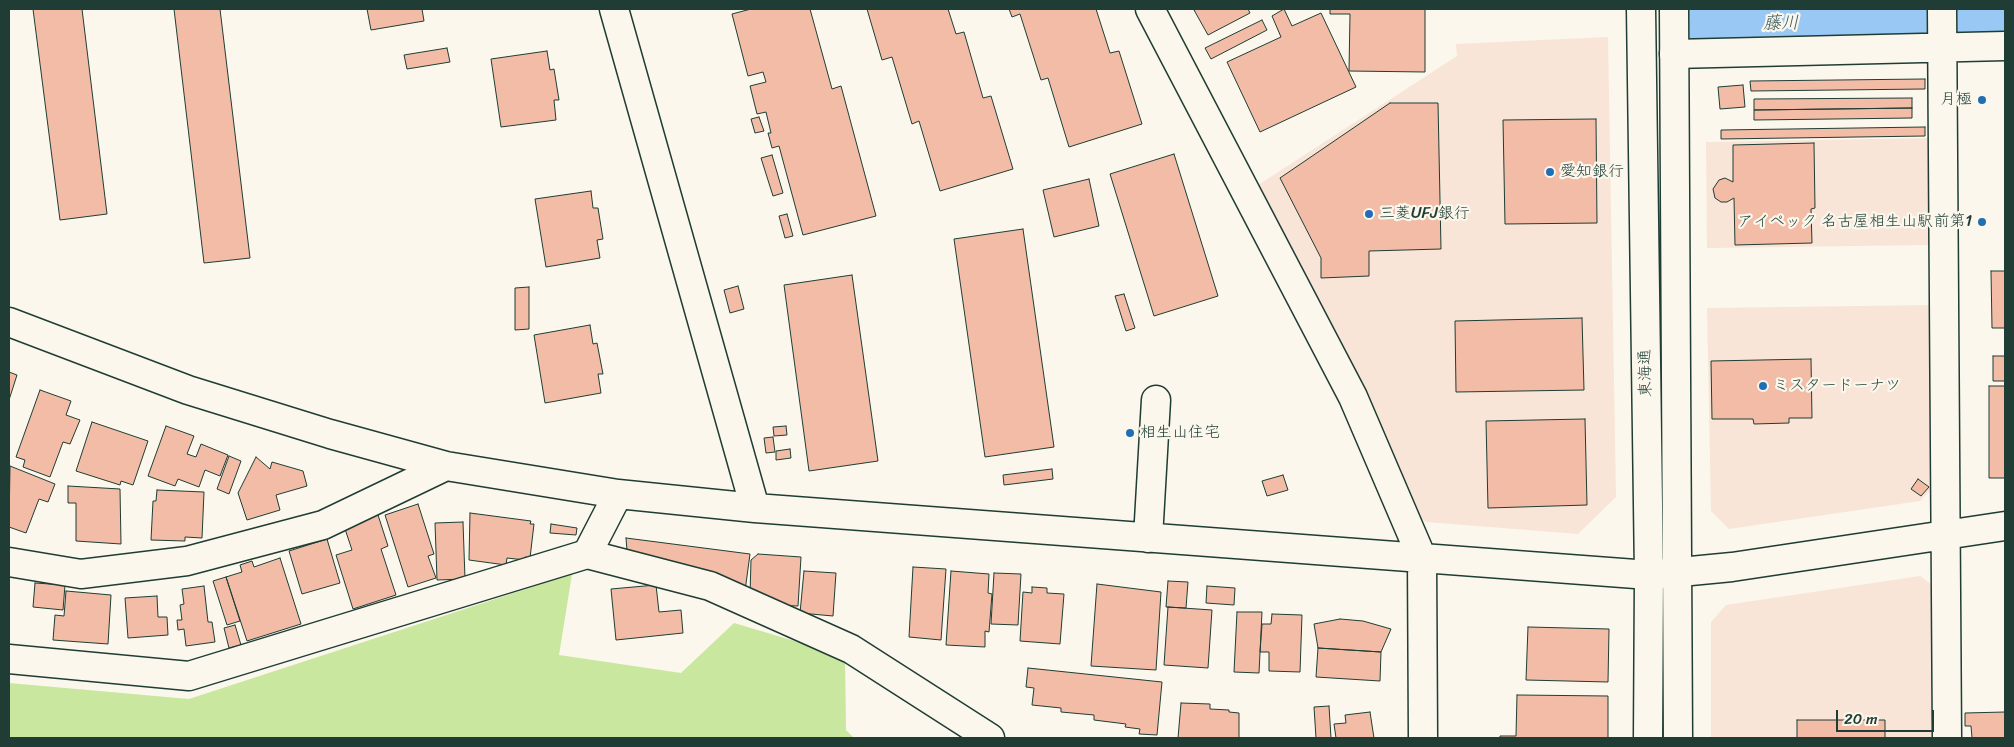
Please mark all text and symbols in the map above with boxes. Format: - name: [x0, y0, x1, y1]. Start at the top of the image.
- water label: 藤川: [1763, 13, 1799, 35]
- place label: 月極: [1940, 90, 1972, 110]
- marker: 月極: [1976, 94, 1988, 106]
- place label: 愛知銀行: [1560, 162, 1624, 182]
- marker: 愛知銀行: [1544, 166, 1556, 178]
- place label: 三菱UFJ銀行: [1379, 204, 1470, 224]
- marker: 三菱UFJ銀行: [1363, 208, 1375, 220]
- place label: アイペック 名古屋相生山駅前第1: [1737, 212, 1972, 232]
- marker: アイペック 名古屋相生山駅前第1: [1976, 216, 1988, 228]
- street label: 東海通: [1636, 349, 1656, 397]
- place label: ミスタードーナツ: [1773, 376, 1901, 396]
- marker: ミスタードーナツ: [1757, 380, 1769, 392]
- place label: 相生山住宅: [1140, 423, 1220, 443]
- marker: 相生山住宅: [1124, 427, 1136, 439]
- scale bar: [1839, 700, 1936, 732]
- text: 20 m: [1844, 706, 1878, 732]

